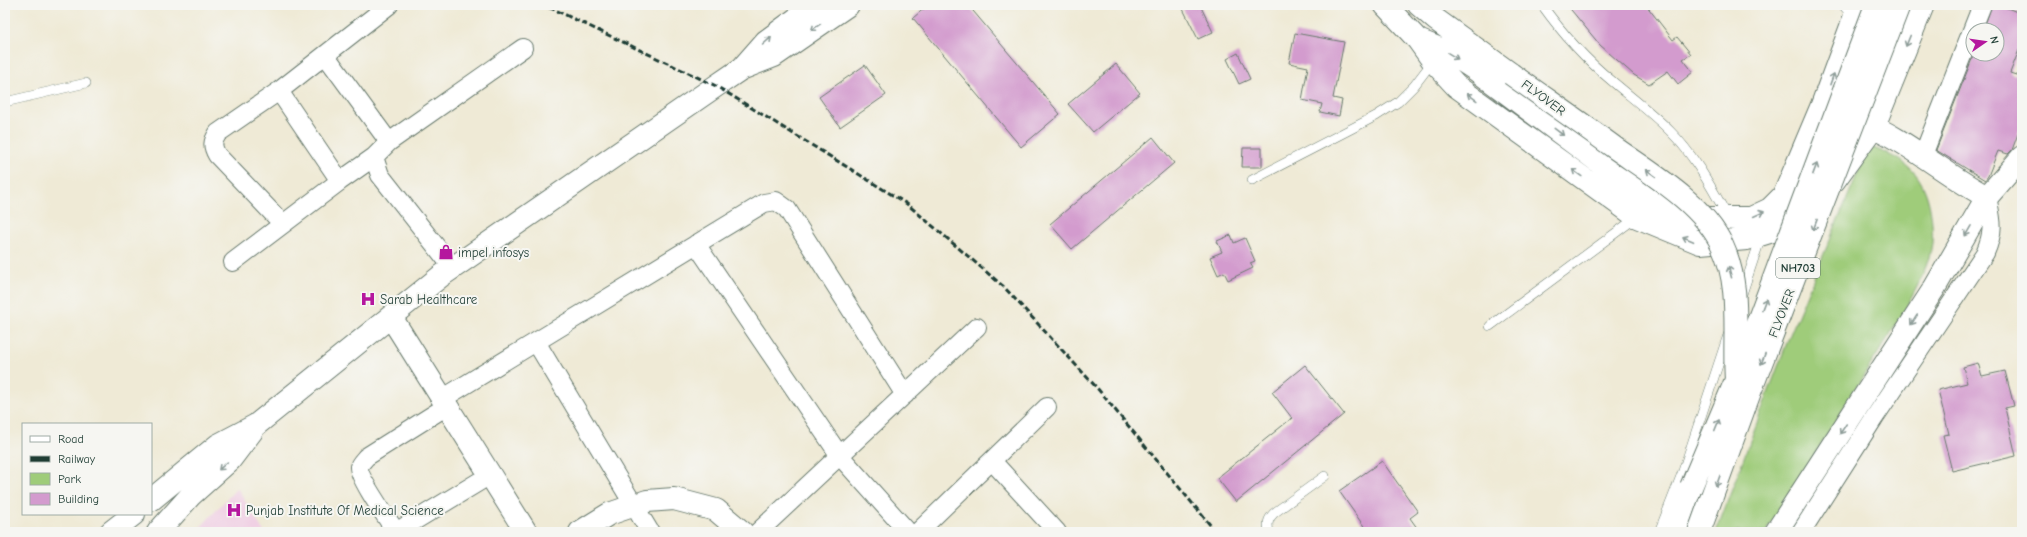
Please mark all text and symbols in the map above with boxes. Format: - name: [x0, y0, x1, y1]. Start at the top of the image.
- north arrow: [1965, 22, 2005, 62]
- one-way arrow: [811, 23, 822, 31]
- one-way arrow: [1904, 35, 1912, 47]
- text: N: [1987, 35, 2001, 45]
- one-way arrow: [762, 36, 773, 45]
- one-way arrow: [1447, 52, 1459, 60]
- one-way arrow: [1828, 73, 1836, 85]
- street label: FLYOVER: [1519, 76, 1569, 119]
- one-way arrow: [1466, 93, 1477, 101]
- one-way arrow: [1553, 128, 1564, 136]
- one-way arrow: [1811, 164, 1819, 176]
- one-way arrow: [1572, 169, 1583, 177]
- one-way arrow: [1645, 169, 1656, 177]
- one-way arrow: [1753, 210, 1765, 218]
- one-way arrow: [1810, 218, 1818, 230]
- one-way arrow: [1963, 225, 1971, 237]
- one-way arrow: [1683, 234, 1695, 242]
- shop icon: impel infosys: [437, 243, 455, 261]
- place label: impel infosys: [458, 245, 529, 260]
- road number: NH703: [1776, 258, 1820, 278]
- one-way arrow: [1726, 265, 1733, 278]
- street label: FLYOVER: [1765, 287, 1798, 340]
- hospital icon: Sarab Healthcare: [359, 290, 377, 308]
- place label: Sarab Healthcare: [380, 292, 478, 307]
- one-way arrow: [1761, 298, 1769, 310]
- one-way arrow: [1910, 314, 1918, 325]
- one-way arrow: [1759, 352, 1767, 364]
- one-way arrow: [1714, 420, 1721, 432]
- legend: [22, 423, 152, 515]
- one-way arrow: [1839, 423, 1847, 434]
- text: Road: [58, 432, 84, 446]
- text: Railway: [58, 452, 96, 466]
- one-way arrow: [218, 461, 228, 471]
- text: Park: [58, 472, 81, 486]
- one-way arrow: [1714, 474, 1721, 487]
- text: Building: [58, 492, 99, 506]
- hospital icon: Punjab Institute Of Medical Science: [225, 501, 243, 519]
- place label: Punjab Institute Of Medical Science: [246, 503, 444, 518]

